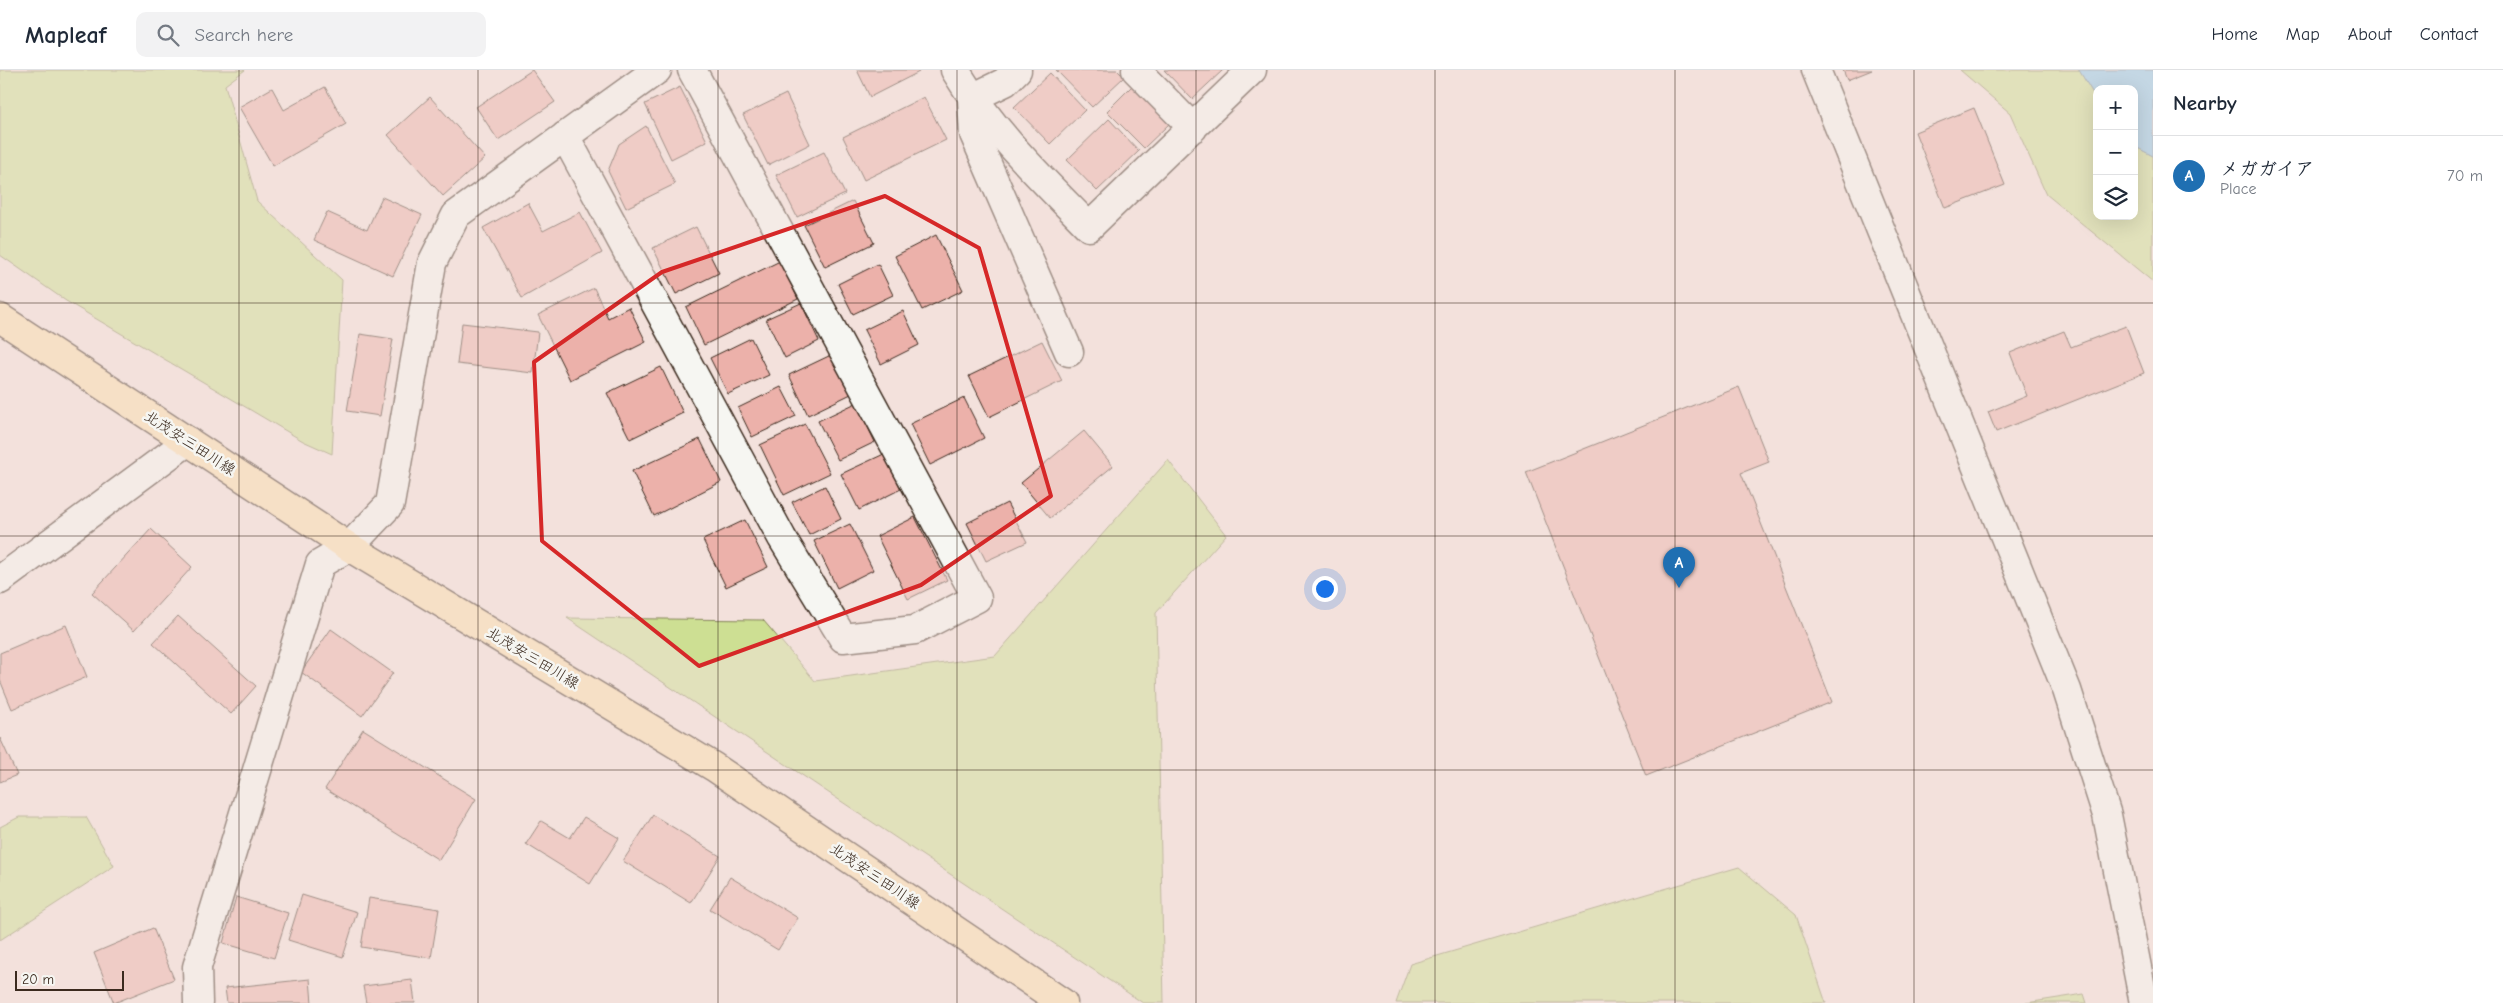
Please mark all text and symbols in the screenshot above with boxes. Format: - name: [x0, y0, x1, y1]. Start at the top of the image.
- search box: [136, 12, 486, 57]
- text: Mapleaf: [25, 21, 106, 49]
- icon: search: [154, 21, 182, 49]
- text: Search here: [194, 24, 293, 46]
- text: Home: [2211, 24, 2258, 45]
- text: Map: [2286, 24, 2320, 45]
- text: About: [2348, 24, 2392, 45]
- text: Contact: [2420, 24, 2478, 45]
- map controls: [2093, 85, 2138, 220]
- button: +: [2093, 85, 2138, 130]
- text: Nearby: [2173, 91, 2237, 115]
- button: −: [2093, 130, 2138, 175]
- text: メガガイア: [2220, 158, 2314, 180]
- text: A: [2185, 167, 2193, 185]
- text: 70 m: [2447, 167, 2483, 185]
- button: layers: [2093, 175, 2138, 220]
- text: Place: [2220, 180, 2256, 198]
- street label: 北茂安三田川線: [141, 407, 239, 479]
- pin: A: [1663, 547, 1695, 588]
- your location: [1312, 576, 1338, 602]
- street label: 北茂安三田川線: [483, 623, 583, 693]
- street label: 北茂安三田川線: [826, 839, 924, 913]
- scale bar: [15, 968, 124, 991]
- text: 20 m: [22, 971, 54, 988]

